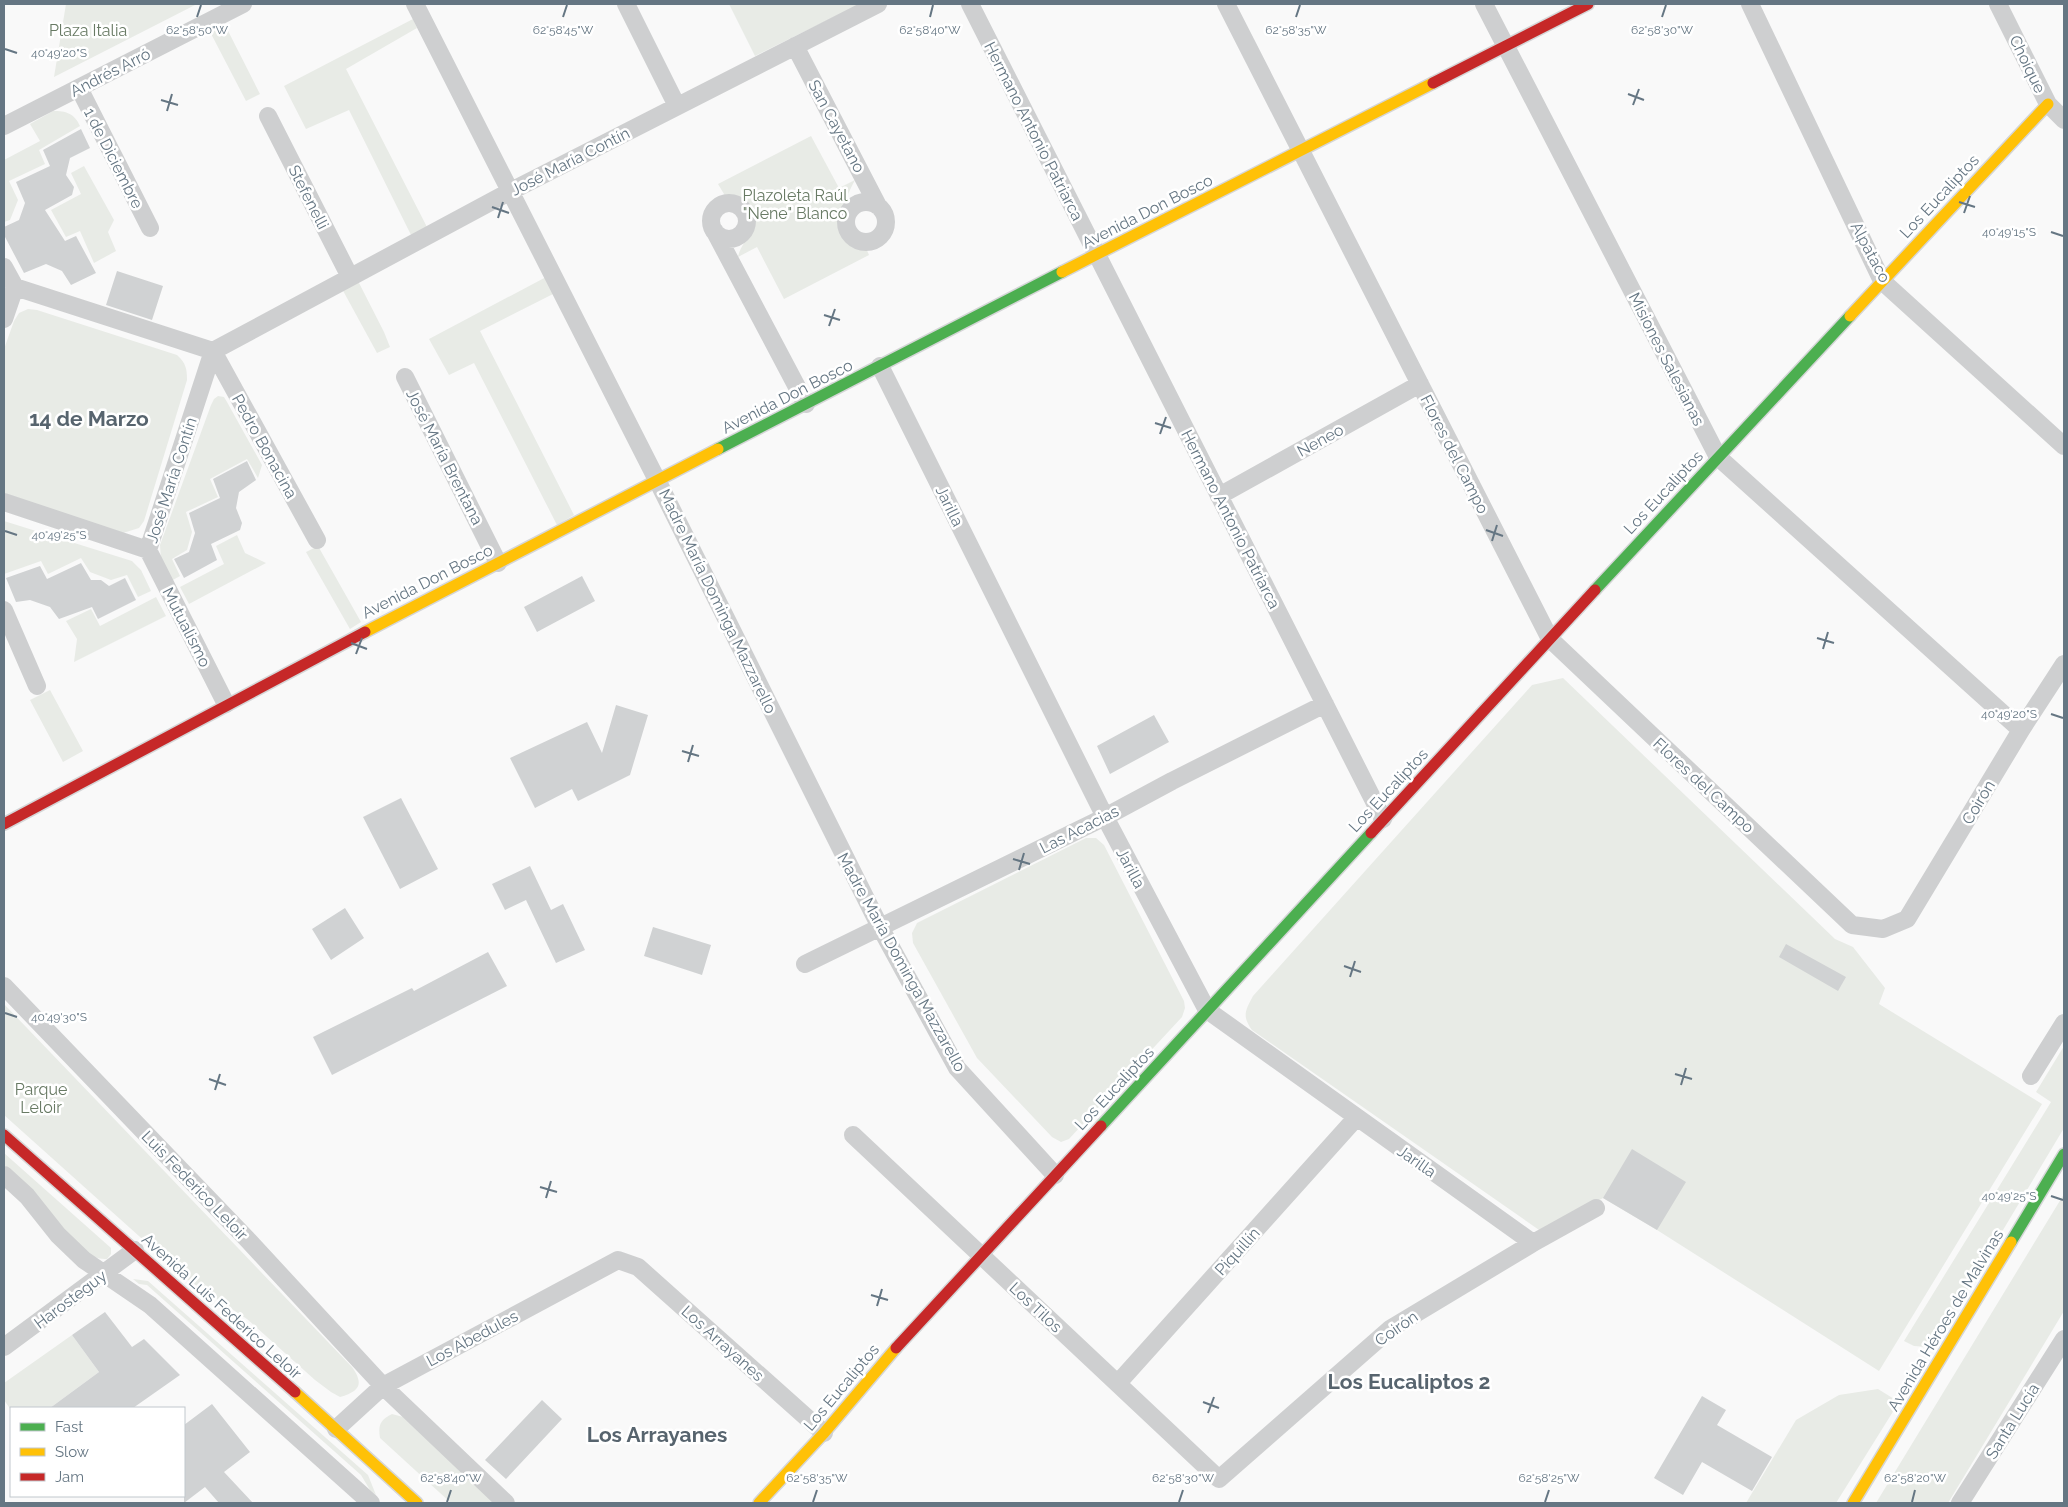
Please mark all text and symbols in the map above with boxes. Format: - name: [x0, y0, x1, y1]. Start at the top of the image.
- park label: Plaza Italia: [49, 21, 127, 40]
- text: 62°58'50"W: [166, 23, 228, 37]
- text: 62°58'45"W: [533, 23, 594, 37]
- text: 62°58'40"W: [899, 23, 961, 37]
- text: 62°58'35"W: [1265, 23, 1327, 37]
- text: 62°58'30"W: [1631, 23, 1693, 37]
- street label: Choique: [2005, 32, 2050, 96]
- street label: Hermano Antonio Patriarca: [980, 39, 1087, 224]
- street label: Andrés Arró: [67, 44, 154, 101]
- text: 40°49'20"S: [31, 46, 87, 60]
- street label: San Cayetano: [804, 77, 869, 176]
- street label: 1 de Diciembre: [80, 105, 147, 212]
- street label: José María Contín: [508, 123, 633, 200]
- street label: Los Eucaliptos: [1896, 151, 1983, 242]
- street label: Stefenelli: [284, 162, 333, 232]
- street label: Avenida Don Bosco: [1079, 170, 1216, 253]
- park label: Plazoleta Raúl "Nene" Blanco: [743, 186, 848, 223]
- street label: Alpataco: [1847, 219, 1894, 286]
- text: 40°49'15"S: [1982, 225, 2036, 239]
- street label: Misiones Salesianas: [1625, 290, 1708, 429]
- street label: Avenida Don Bosco: [719, 355, 856, 438]
- street label: José María Brentana: [402, 386, 487, 528]
- street label: Pedro Bonacina: [228, 391, 301, 502]
- street label: Flores del Campo: [1416, 392, 1493, 517]
- district label: 14 de Marzo: [29, 406, 149, 431]
- street label: José María Contín: [142, 415, 201, 545]
- street label: Neneo: [1294, 420, 1347, 461]
- street label: Hermano Antonio Patriarca: [1177, 427, 1284, 612]
- street label: Los Eucaliptos: [1620, 447, 1707, 538]
- street label: Jarilla: [932, 483, 967, 530]
- street label: Madre María Dominga Mazzarello: [655, 486, 780, 717]
- text: 40°49'25"S: [31, 528, 87, 542]
- street label: Avenida Don Bosco: [359, 540, 496, 623]
- street label: Mutualismo: [158, 584, 215, 670]
- text: 40°49'20"S: [1981, 707, 2037, 721]
- street label: Flores del Campo: [1649, 734, 1758, 837]
- street label: Los Eucaliptos: [1345, 745, 1432, 836]
- street label: Coirón: [1958, 777, 1999, 828]
- street label: Las Acacias: [1037, 801, 1122, 857]
- street label: Jarilla: [1112, 845, 1149, 892]
- street label: Madre María Dominga Mazzarello: [833, 849, 970, 1075]
- text: 40°49'30"S: [31, 1010, 87, 1024]
- street label: Los Eucaliptos: [1071, 1043, 1158, 1134]
- park label: Parque Leloir: [15, 1080, 67, 1117]
- street label: Luis Federico Leloir: [138, 1127, 252, 1244]
- street label: Jarilla: [1394, 1141, 1440, 1181]
- text: 40°49'25"S: [1981, 1189, 2037, 1203]
- street label: Piquillín: [1211, 1223, 1264, 1279]
- street label: Avenida Héroes de Malvinas: [1884, 1226, 2007, 1415]
- street label: Avenida Luis Federico Leloir: [138, 1230, 306, 1383]
- street label: Harosteguy: [30, 1266, 111, 1333]
- street label: Los Tilos: [1005, 1278, 1066, 1337]
- street label: Los Arrayanes: [678, 1301, 768, 1385]
- street label: Los Abedules: [423, 1306, 522, 1371]
- street label: Coirón: [1371, 1307, 1421, 1350]
- street label: Los Eucaliptos: [800, 1340, 883, 1434]
- district label: Los Eucaliptos 2: [1328, 1369, 1490, 1394]
- street label: Santa Lucía: [1982, 1380, 2043, 1463]
- legend: [10, 1407, 185, 1497]
- text: Fast: [55, 1418, 83, 1436]
- district label: Los Arrayanes: [587, 1422, 727, 1447]
- text: Slow: [55, 1443, 89, 1461]
- text: Jam: [55, 1468, 84, 1486]
- text: 62°58'40"W: [420, 1471, 482, 1485]
- text: 62°58'35"W: [786, 1471, 848, 1485]
- text: 62°58'30"W: [1152, 1471, 1214, 1485]
- text: 62°58'25"W: [1518, 1471, 1580, 1485]
- text: 62°58'20"W: [1884, 1471, 1946, 1485]

